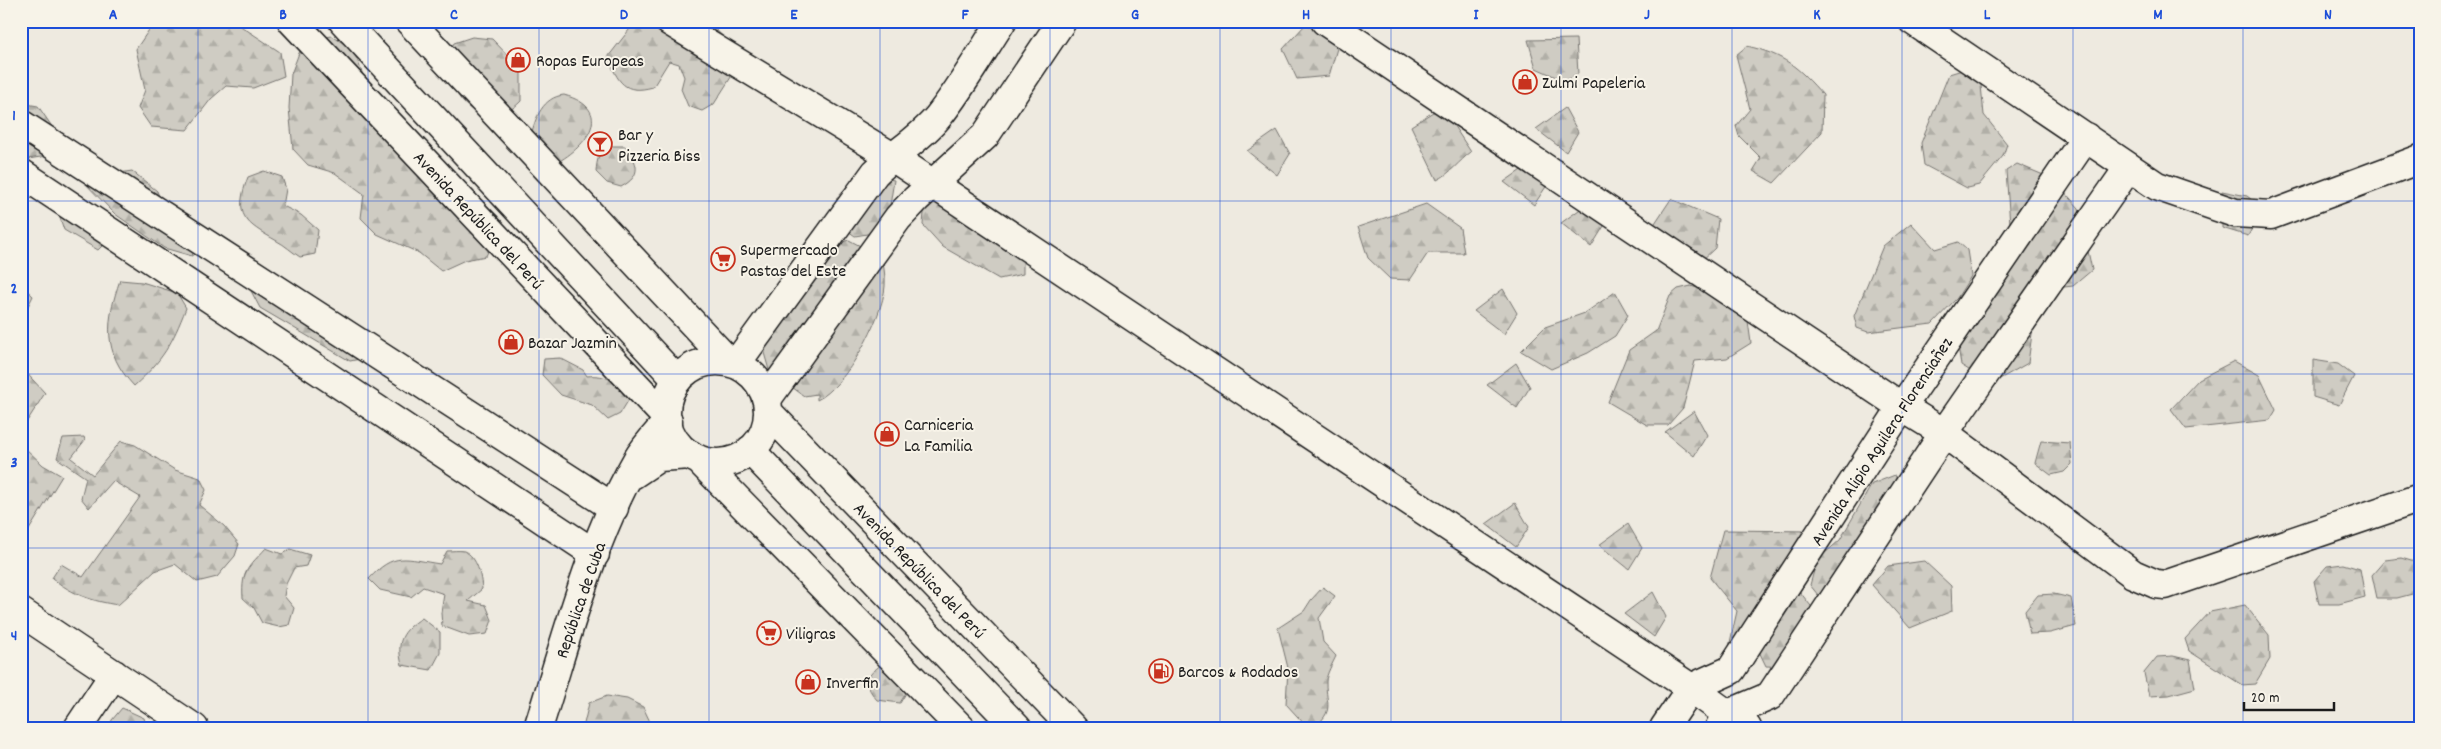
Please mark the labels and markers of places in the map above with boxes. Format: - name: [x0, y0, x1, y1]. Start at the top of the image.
- shop icon: Ropas Europeas: [505, 47, 531, 73]
- place label: Ropas Europeas: [536, 50, 644, 75]
- shop icon: Zulmi Papeleria: [1512, 69, 1538, 95]
- place label: Zulmi Papeleria: [1542, 72, 1646, 97]
- place label: Bar y Pizzeria Biss: [618, 124, 701, 170]
- bar icon: Bar y Pizzeria Biss: [587, 131, 613, 157]
- place label: Supermercado Pastas del Este: [740, 239, 846, 285]
- supermarket icon: Supermercado Pastas del Este: [710, 246, 736, 272]
- shop icon: Bazar Jazmin: [498, 329, 524, 355]
- place label: Bazar Jazmin: [528, 332, 617, 357]
- place label: Carniceria La Familia: [904, 414, 974, 460]
- shop icon: Carniceria La Familia: [874, 421, 900, 447]
- supermarket icon: Viligras: [756, 620, 782, 646]
- place label: Viligras: [786, 623, 836, 648]
- fuel station icon: Barcos & Rodados: [1148, 658, 1174, 684]
- place label: Barcos & Rodados: [1178, 661, 1298, 686]
- shop icon: Inverfin: [795, 669, 821, 695]
- place label: Inverfin: [826, 672, 879, 697]

